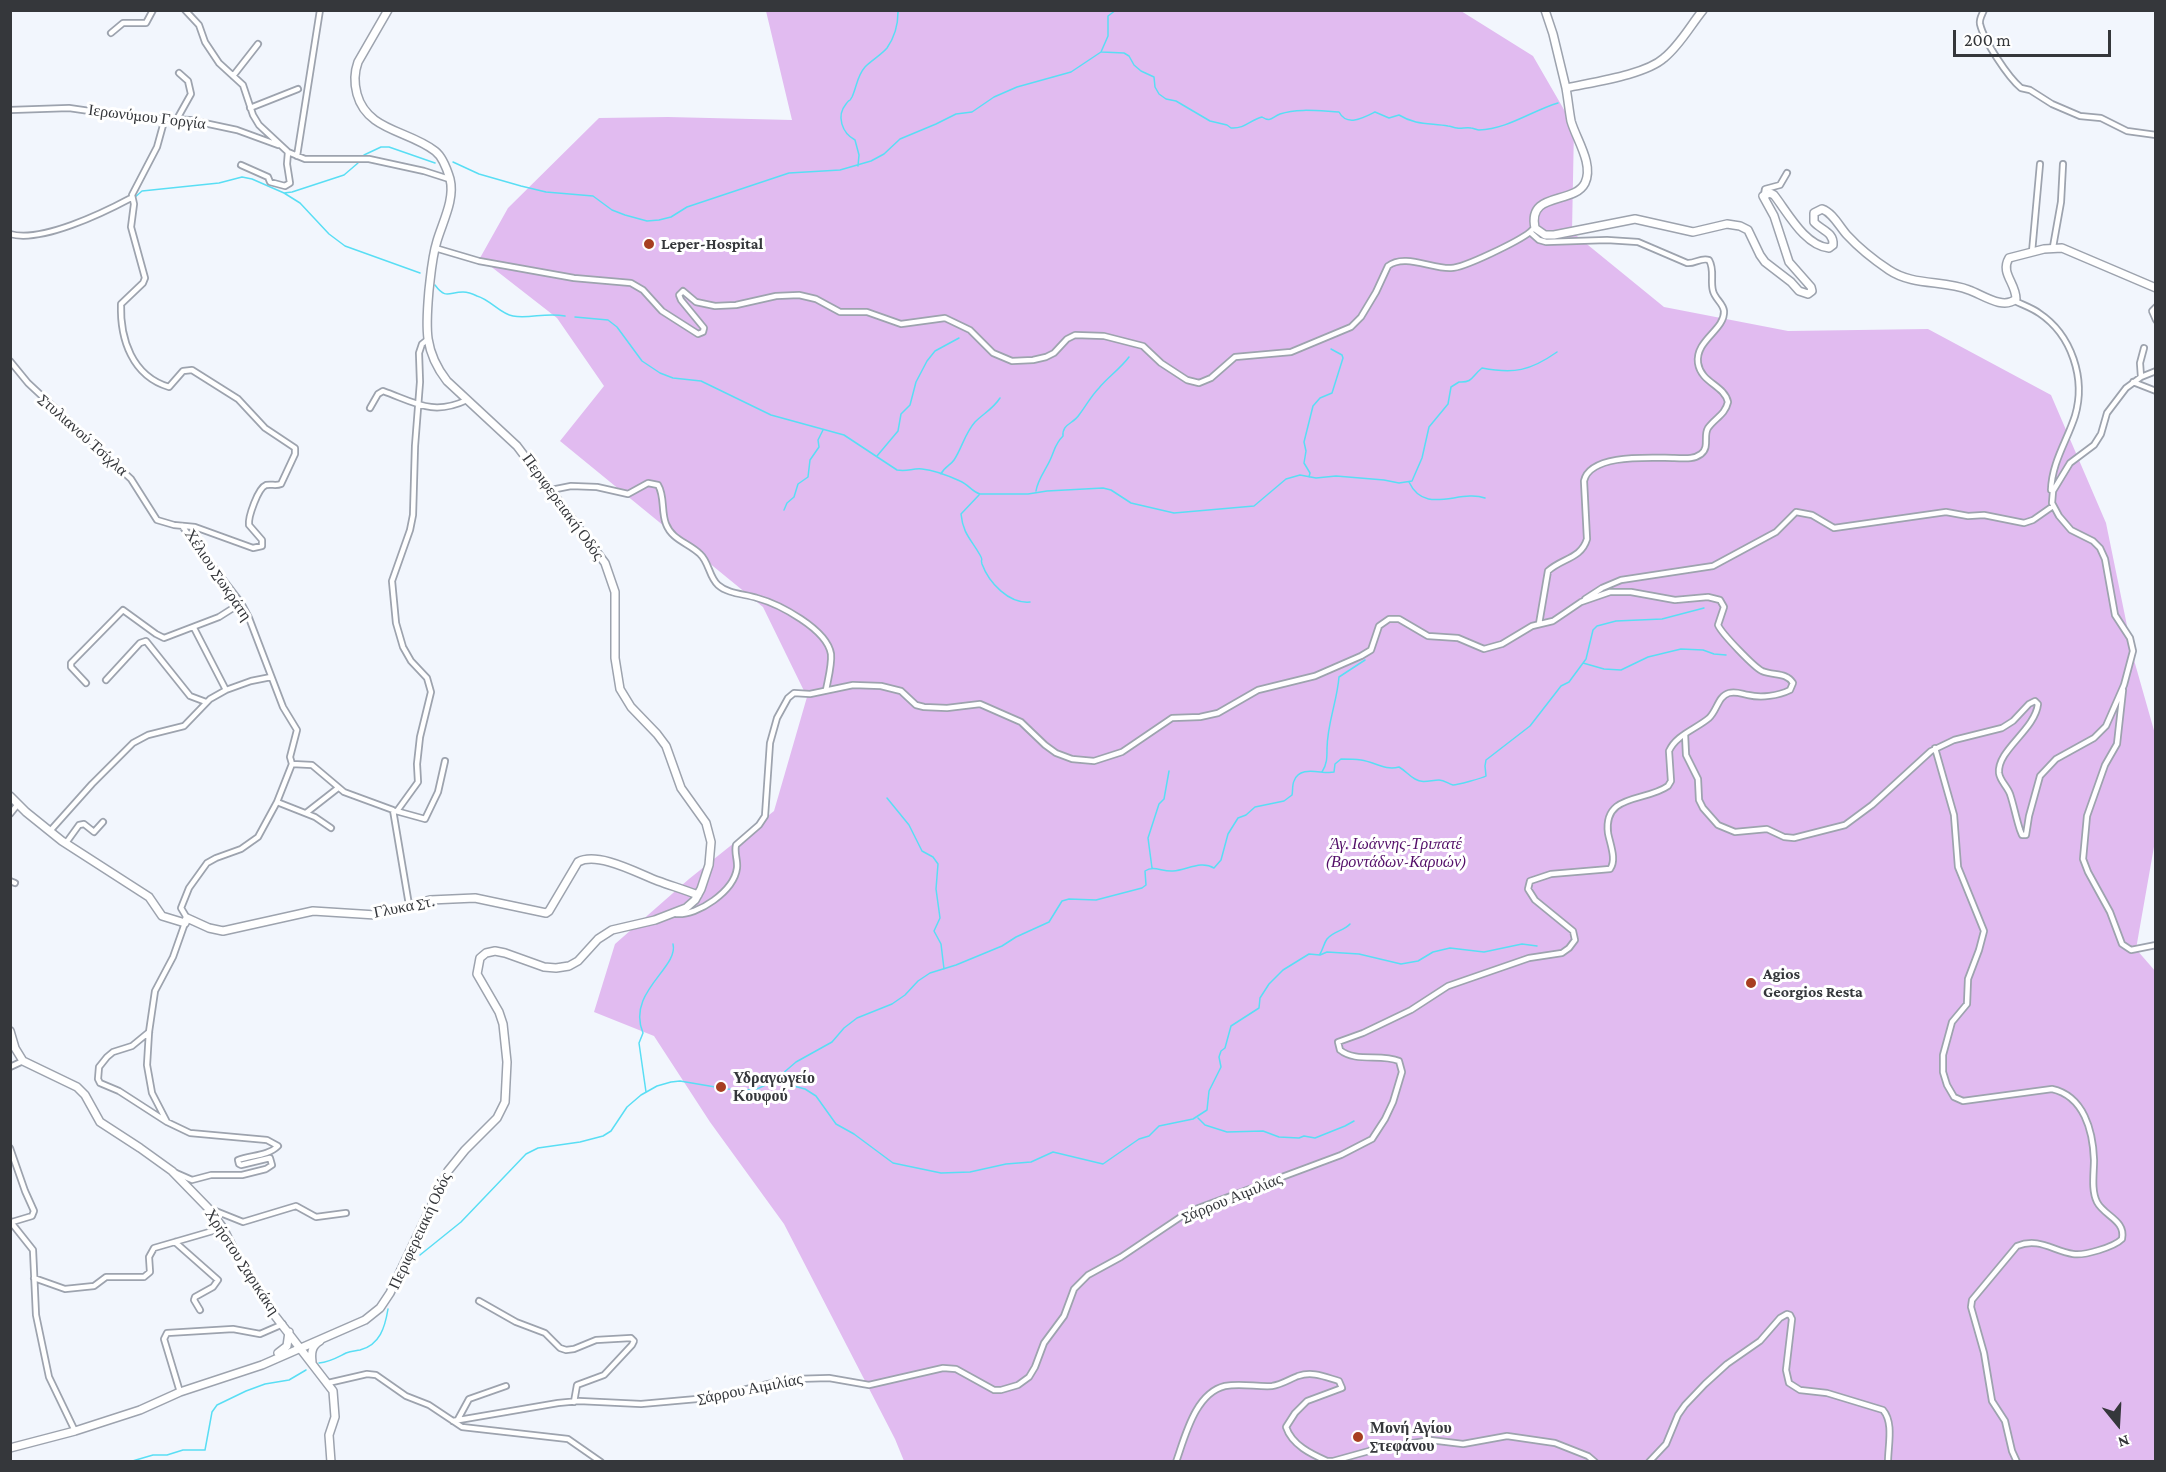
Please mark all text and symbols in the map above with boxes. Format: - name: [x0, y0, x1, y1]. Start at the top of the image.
- scale bar: [1956, 18, 2114, 56]
- text: 200 m: [1964, 30, 2011, 50]
- street label: Ιερωνύμου Γοργία: [87, 100, 207, 134]
- place label: Leper-Hospital: [661, 234, 763, 254]
- marker: Leper-Hospital: [642, 237, 656, 251]
- street label: Στυλιανού Τσίχλα: [34, 390, 132, 480]
- street label: Περιφερειακή Οδός: [518, 450, 608, 564]
- street label: Χέλιου Σωκράτη: [180, 525, 256, 625]
- park label: Άγ. Ιωάννης-Τριπατέ (Βροντάδων-Καρυών): [1325, 834, 1467, 872]
- street label: Γλυκα Στ.: [372, 892, 436, 922]
- place label: Agios Georgios Resta: [1763, 964, 1863, 1002]
- marker: Agios Georgios Resta: [1744, 976, 1758, 990]
- place label: Υδραγωγείο Κουφού: [733, 1068, 815, 1106]
- marker: Υδραγωγείο Κουφού: [714, 1080, 728, 1094]
- street label: Περιφερειακή Οδός: [385, 1169, 455, 1293]
- street label: Σάρρου Αιμιλίας: [1179, 1169, 1285, 1227]
- street label: Χρήστου Σαρικάκη: [200, 1205, 284, 1319]
- street label: Σάρρου Αιμιλίας: [696, 1369, 804, 1409]
- north arrow: [2088, 1394, 2148, 1454]
- place label: Μονή Αγίου Στεφάνου: [1370, 1418, 1452, 1456]
- marker: Μονή Αγίου Στεφάνου: [1351, 1430, 1365, 1444]
- text: N: [2116, 1432, 2132, 1451]

